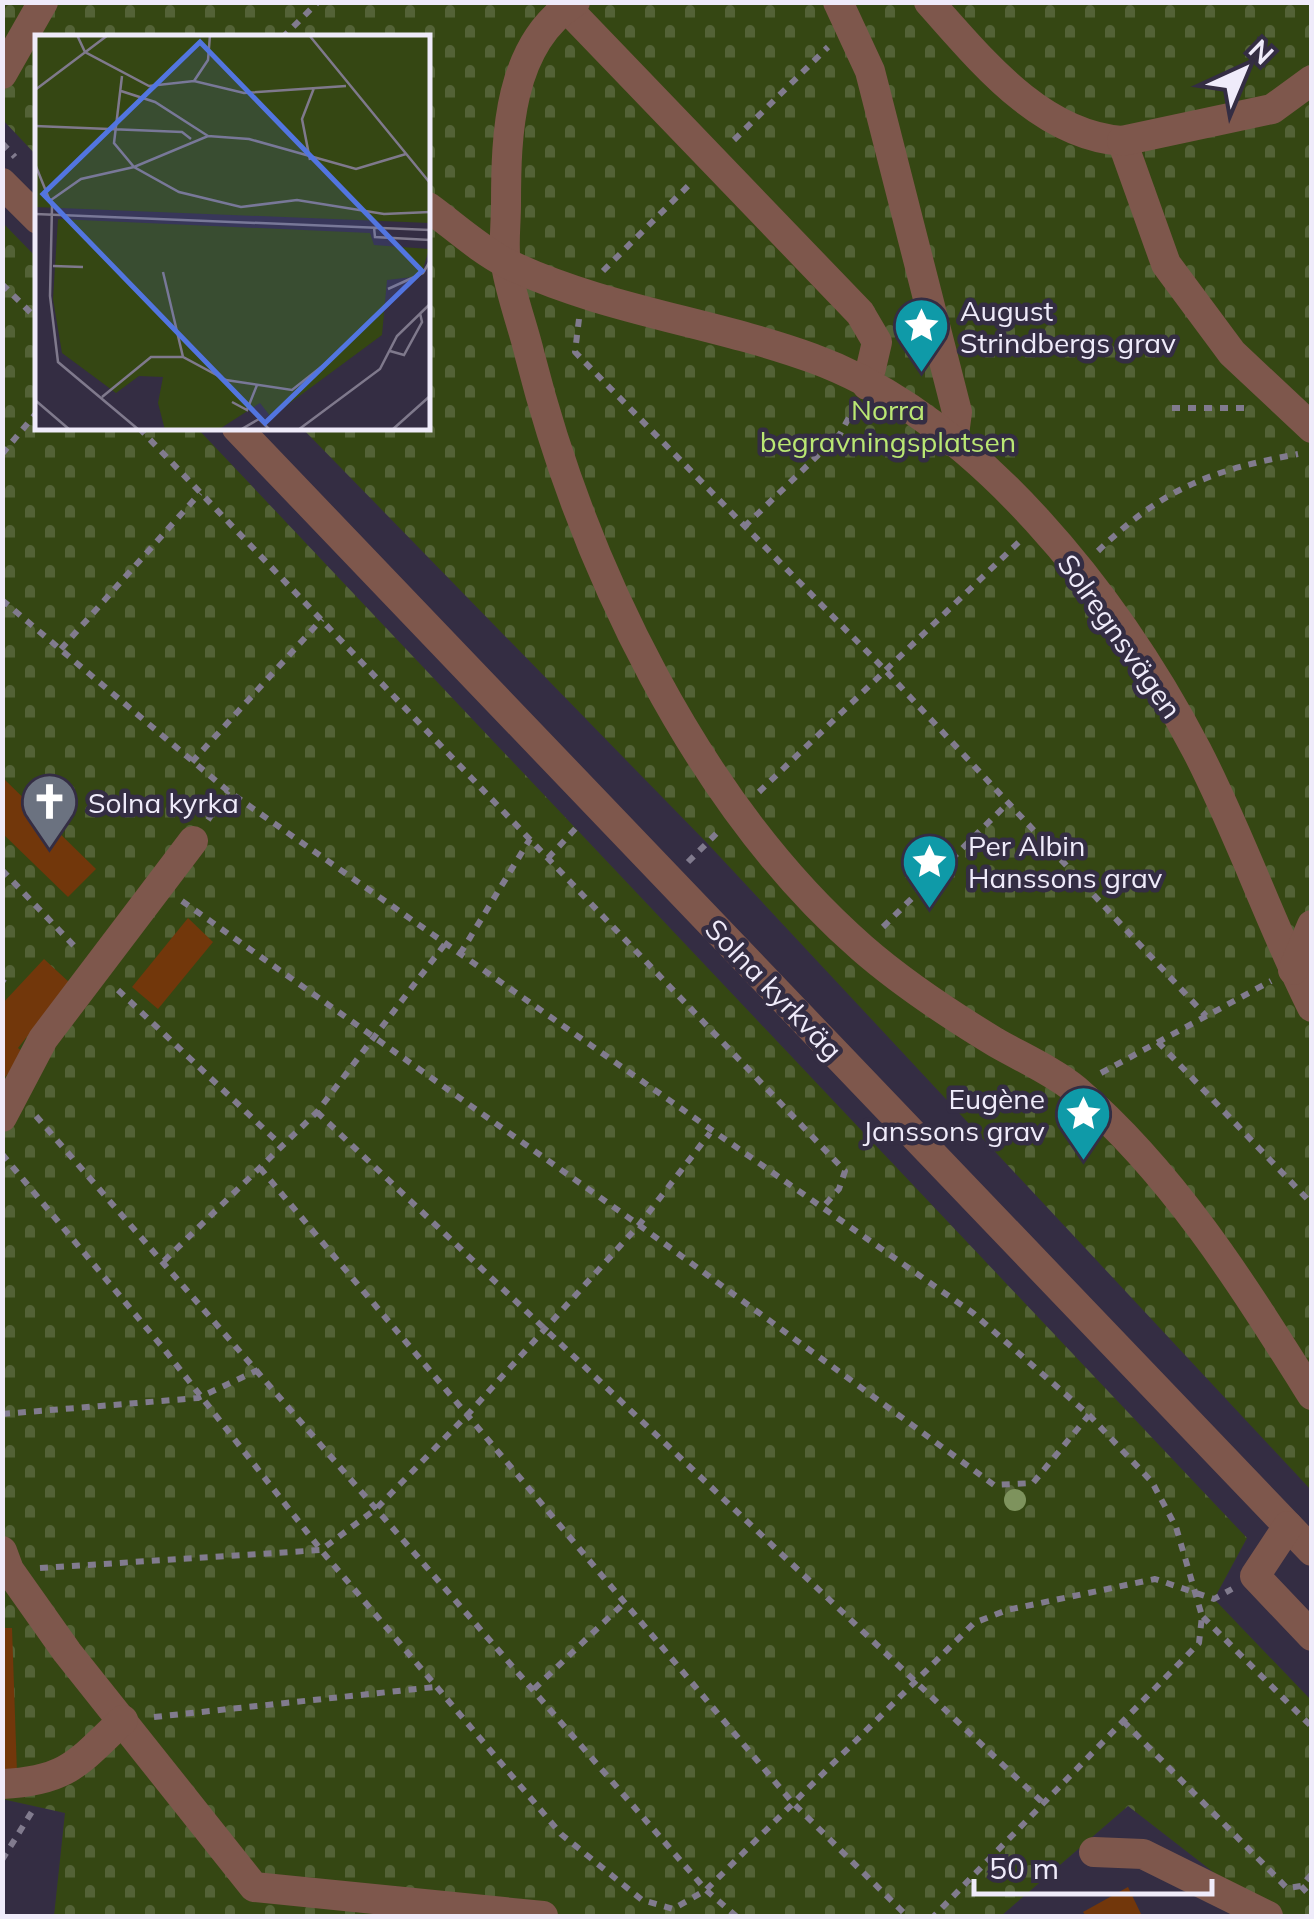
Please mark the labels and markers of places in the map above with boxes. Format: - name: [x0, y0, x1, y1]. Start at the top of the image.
- place label: August Strindbergs grav: [960, 293, 1176, 360]
- place icon: August Strindbergs grav: [891, 296, 951, 375]
- church icon: Solna kyrka: [19, 772, 79, 851]
- place label: Solna kyrka: [88, 785, 239, 820]
- place label: Per Albin Hanssons grav: [968, 828, 1163, 895]
- place icon: Per Albin Hanssons grav: [899, 831, 959, 910]
- place label: Eugène Janssons grav: [863, 1081, 1045, 1148]
- place icon: Eugène Janssons grav: [1054, 1084, 1114, 1163]

